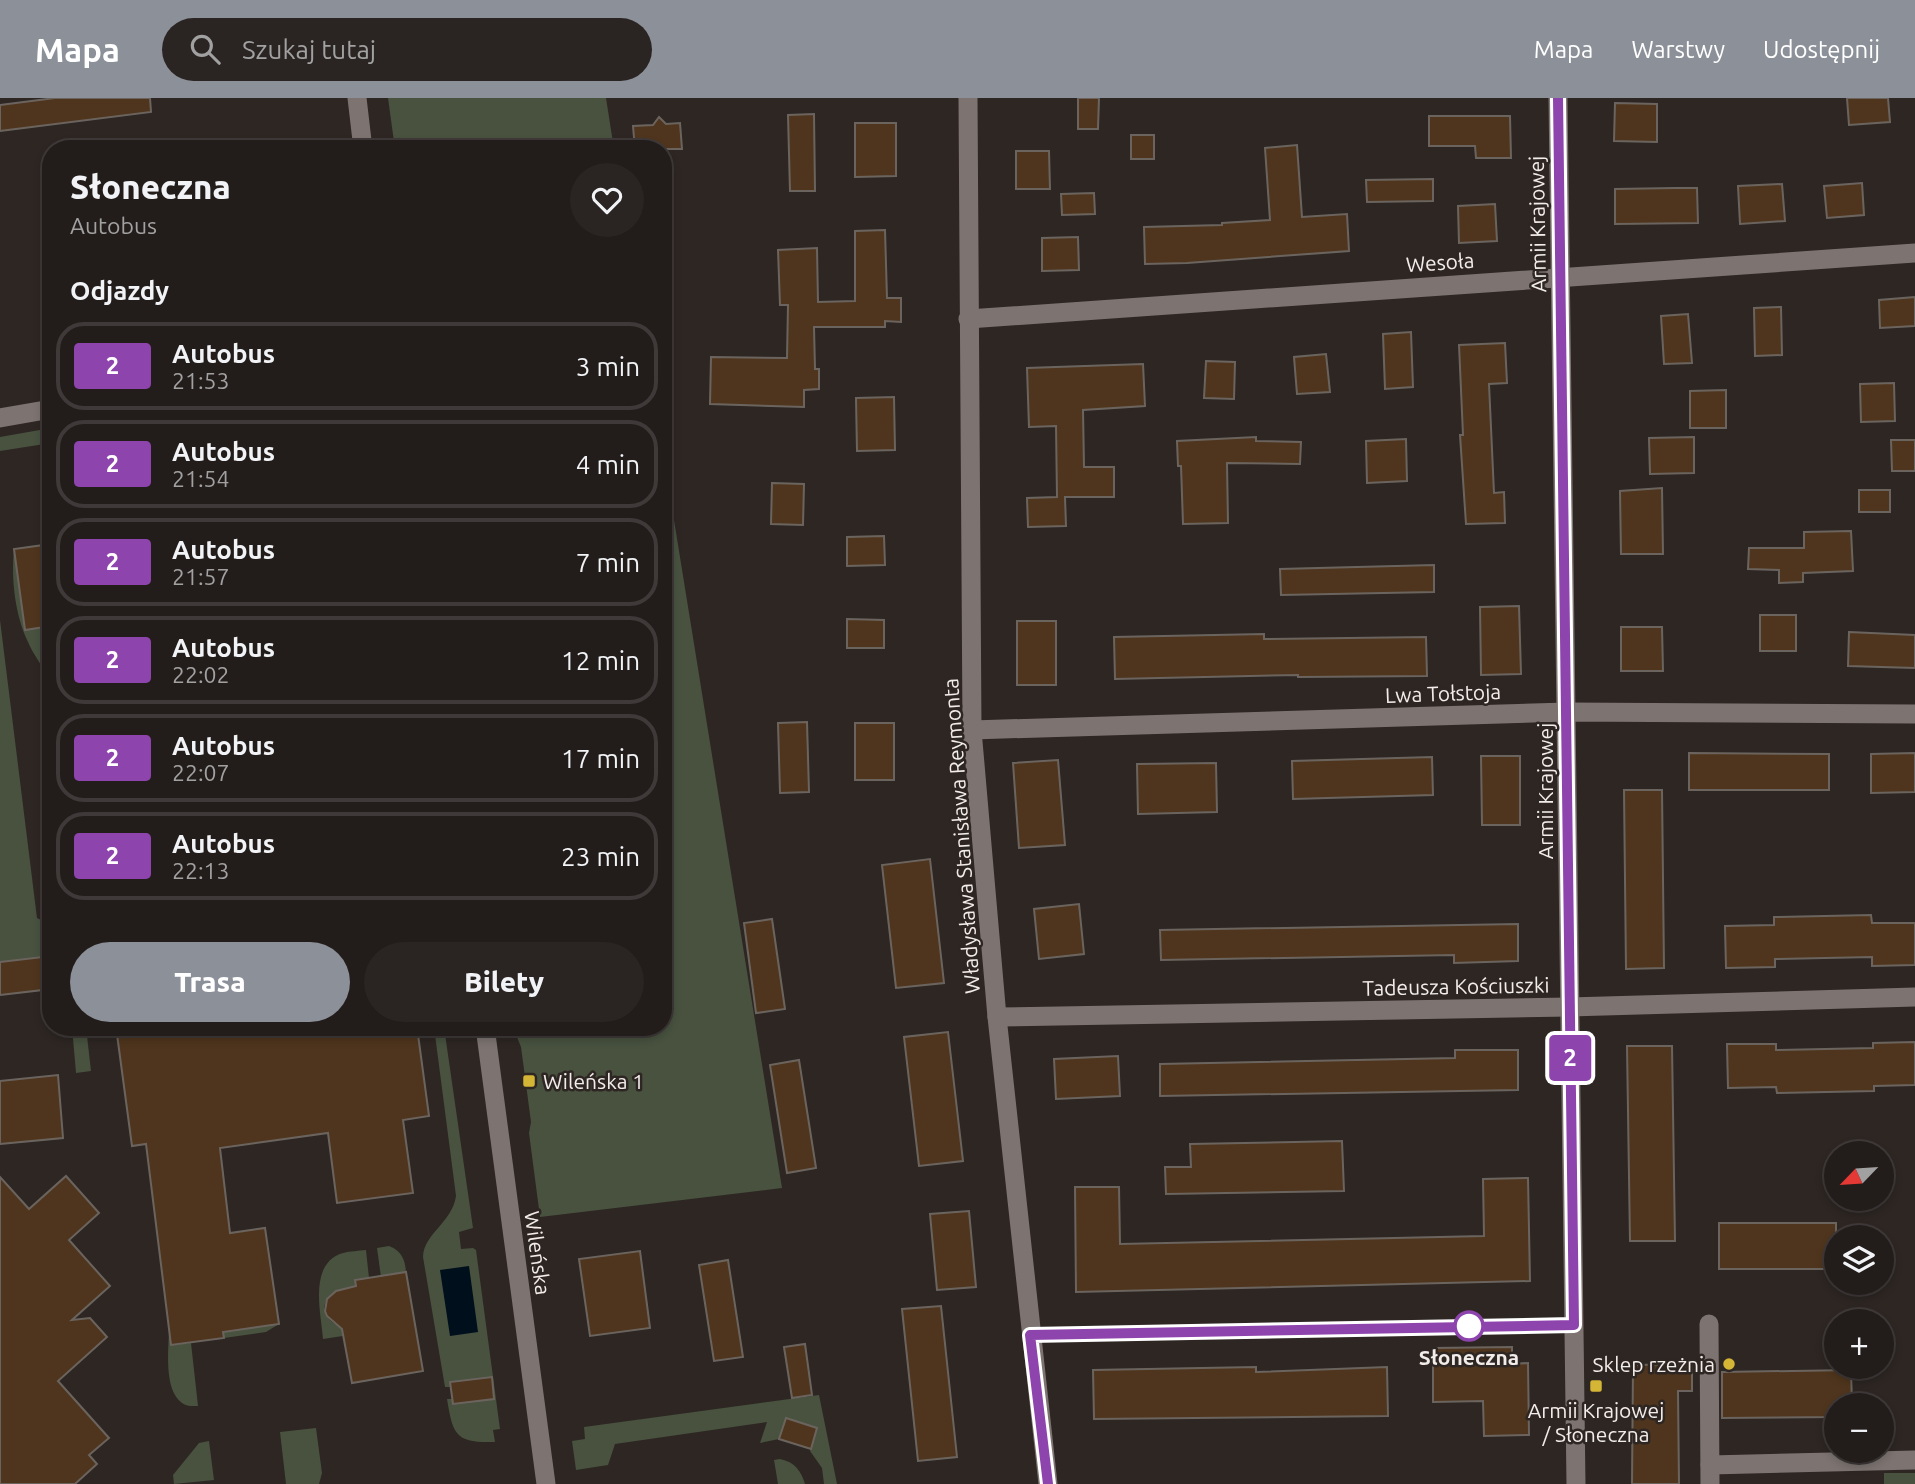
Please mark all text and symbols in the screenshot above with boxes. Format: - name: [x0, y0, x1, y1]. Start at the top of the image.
- search box: [162, 18, 652, 81]
- icon: search: [186, 30, 224, 68]
- text: Mapa: [35, 31, 120, 68]
- text: Szukaj tutaj: [242, 35, 376, 64]
- text: Mapa: [1534, 36, 1593, 63]
- text: Warstwy: [1631, 36, 1725, 63]
- text: Udostępnij: [1763, 36, 1880, 63]
- street label: Armii Krajowej: [1524, 155, 1550, 293]
- button: heart: [570, 163, 644, 237]
- text: Słoneczna: [70, 168, 231, 205]
- text: Autobus: [70, 213, 157, 238]
- street label: Wesoła: [1405, 248, 1475, 276]
- text: Odjazdy: [70, 276, 169, 305]
- text: Autobus: [172, 339, 275, 368]
- text: 2: [106, 352, 119, 379]
- text: 3 min: [576, 352, 640, 381]
- text: 21:53: [172, 368, 230, 393]
- text: Autobus: [172, 437, 275, 466]
- text: 2: [106, 450, 119, 477]
- text: 4 min: [576, 450, 640, 479]
- text: 21:54: [172, 466, 230, 491]
- text: Autobus: [172, 535, 275, 564]
- text: 2: [106, 548, 119, 575]
- text: 7 min: [576, 548, 640, 577]
- text: 21:57: [172, 564, 230, 589]
- text: Autobus: [172, 633, 275, 662]
- text: 2: [106, 646, 119, 673]
- text: 12 min: [561, 646, 640, 675]
- text: 22:02: [172, 662, 230, 687]
- street label: Władysława Stanisława Reymonta: [938, 677, 984, 995]
- street label: Lwa Tołstoja: [1385, 679, 1501, 707]
- street label: Armii Krajowej: [1533, 723, 1557, 859]
- text: Autobus: [172, 731, 275, 760]
- text: 2: [106, 744, 119, 771]
- text: 17 min: [561, 744, 640, 773]
- text: 22:07: [172, 760, 230, 785]
- text: Autobus: [172, 829, 275, 858]
- text: 2: [106, 842, 119, 869]
- text: 23 min: [561, 842, 640, 871]
- text: 22:13: [172, 858, 230, 883]
- button: Trasa: [70, 942, 350, 1022]
- button: Bilety: [364, 942, 644, 1022]
- street label: Tadeusza Kościuszki: [1362, 972, 1550, 1000]
- line badge: 2: [1547, 1035, 1593, 1081]
- text: 2: [1563, 1044, 1577, 1071]
- place label: Wileńska 1: [543, 1069, 644, 1093]
- marker: Wileńska 1: [521, 1073, 537, 1089]
- north arrow: [1824, 1141, 1894, 1211]
- map controls: [1824, 1141, 1894, 1463]
- street label: Wileńska: [520, 1209, 556, 1297]
- button: layers: [1824, 1225, 1894, 1295]
- button: +: [1824, 1309, 1894, 1379]
- marker: Słoneczna: [1454, 1311, 1484, 1341]
- place label: Słoneczna: [1419, 1345, 1519, 1369]
- place label: Sklep rzeżnia: [1593, 1352, 1715, 1376]
- marker: Sklep rzeżnia: [1721, 1356, 1737, 1372]
- marker: Armii Krajowej / Słoneczna: [1588, 1378, 1604, 1394]
- button: −: [1824, 1393, 1894, 1463]
- place label: Armii Krajowej / Słoneczna: [1528, 1398, 1664, 1446]

